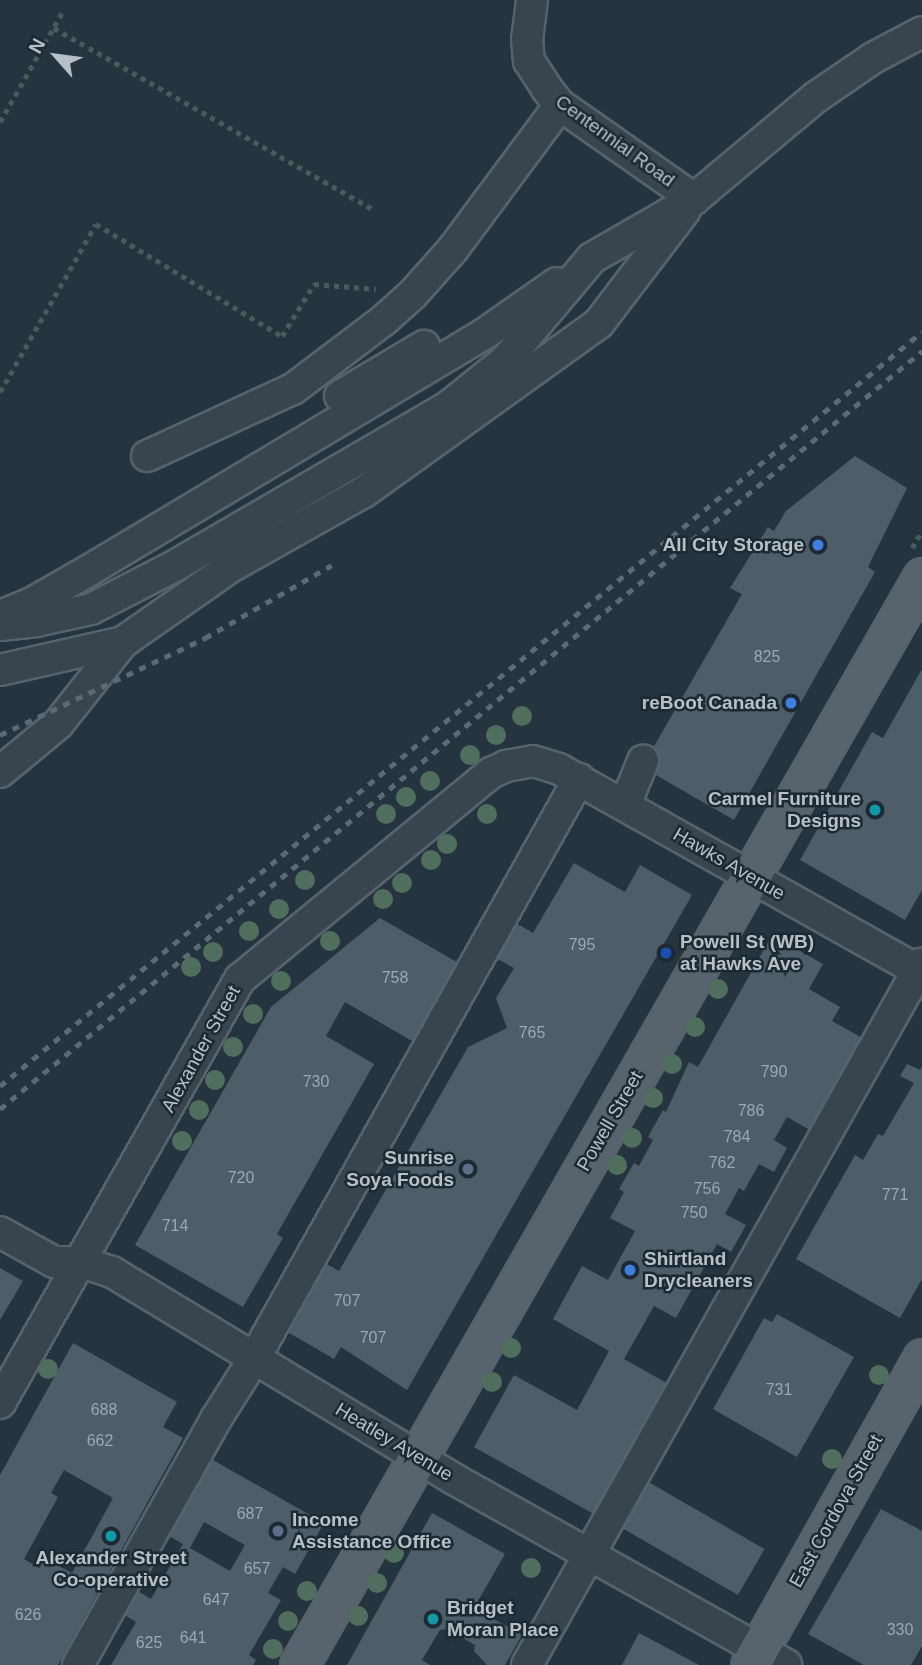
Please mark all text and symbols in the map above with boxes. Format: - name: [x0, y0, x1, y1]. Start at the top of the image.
- north arrow: [21, 21, 91, 91]
- text: N: [25, 35, 50, 57]
- street label: Centennial Road: [551, 90, 679, 192]
- place label: All City Storage: [663, 534, 804, 556]
- marker: All City Storage: [810, 537, 826, 553]
- house number: 825: [754, 647, 780, 667]
- place label: reBoot Canada: [642, 692, 777, 714]
- marker: reBoot Canada: [783, 695, 799, 711]
- place label: Carmel Furniture Designs: [708, 788, 861, 832]
- marker: Carmel Furniture Designs: [867, 802, 883, 818]
- street label: Hawks Avenue: [669, 823, 789, 905]
- place label: Powell St (WB) at Hawks Ave: [680, 931, 814, 975]
- house number: 795: [569, 935, 595, 955]
- marker: Powell St (WB) at Hawks Ave: [658, 945, 674, 961]
- house number: 758: [382, 968, 408, 988]
- street label: Alexander Street: [157, 982, 245, 1116]
- house number: 765: [519, 1023, 545, 1043]
- house number: 790: [761, 1062, 787, 1082]
- street label: Powell Street: [572, 1067, 648, 1175]
- house number: 730: [303, 1072, 329, 1092]
- house number: 786: [738, 1101, 764, 1121]
- house number: 784: [724, 1127, 750, 1147]
- place label: Sunrise Soya Foods: [346, 1147, 454, 1191]
- house number: 762: [709, 1153, 735, 1173]
- marker: Sunrise Soya Foods: [460, 1161, 476, 1177]
- house number: 720: [228, 1168, 254, 1188]
- house number: 756: [694, 1179, 720, 1199]
- house number: 771: [882, 1185, 908, 1205]
- house number: 750: [681, 1203, 707, 1223]
- house number: 714: [162, 1216, 188, 1236]
- place label: Shirtland Drycleaners: [644, 1248, 753, 1292]
- marker: Shirtland Drycleaners: [622, 1262, 638, 1278]
- house number: 707: [334, 1291, 360, 1311]
- house number: 707: [360, 1328, 386, 1348]
- house number: 731: [766, 1380, 792, 1400]
- street label: Heatley Avenue: [331, 1398, 457, 1486]
- house number: 688: [91, 1400, 117, 1420]
- house number: 662: [87, 1431, 113, 1451]
- street label: East Cordova Street: [785, 1431, 887, 1591]
- house number: 687: [237, 1504, 263, 1524]
- place label: Income Assistance Office: [292, 1509, 451, 1553]
- marker: Income Assistance Office: [270, 1523, 286, 1539]
- marker: Alexander Street Co-operative: [103, 1528, 119, 1544]
- place label: Alexander Street Co-operative: [35, 1547, 187, 1591]
- house number: 657: [244, 1559, 270, 1579]
- house number: 647: [203, 1590, 229, 1610]
- place label: Bridget Moran Place: [447, 1597, 559, 1641]
- house number: 626: [15, 1605, 41, 1625]
- marker: Bridget Moran Place: [425, 1611, 441, 1627]
- house number: 330: [887, 1620, 913, 1640]
- house number: 641: [180, 1628, 206, 1648]
- house number: 625: [136, 1633, 162, 1653]

